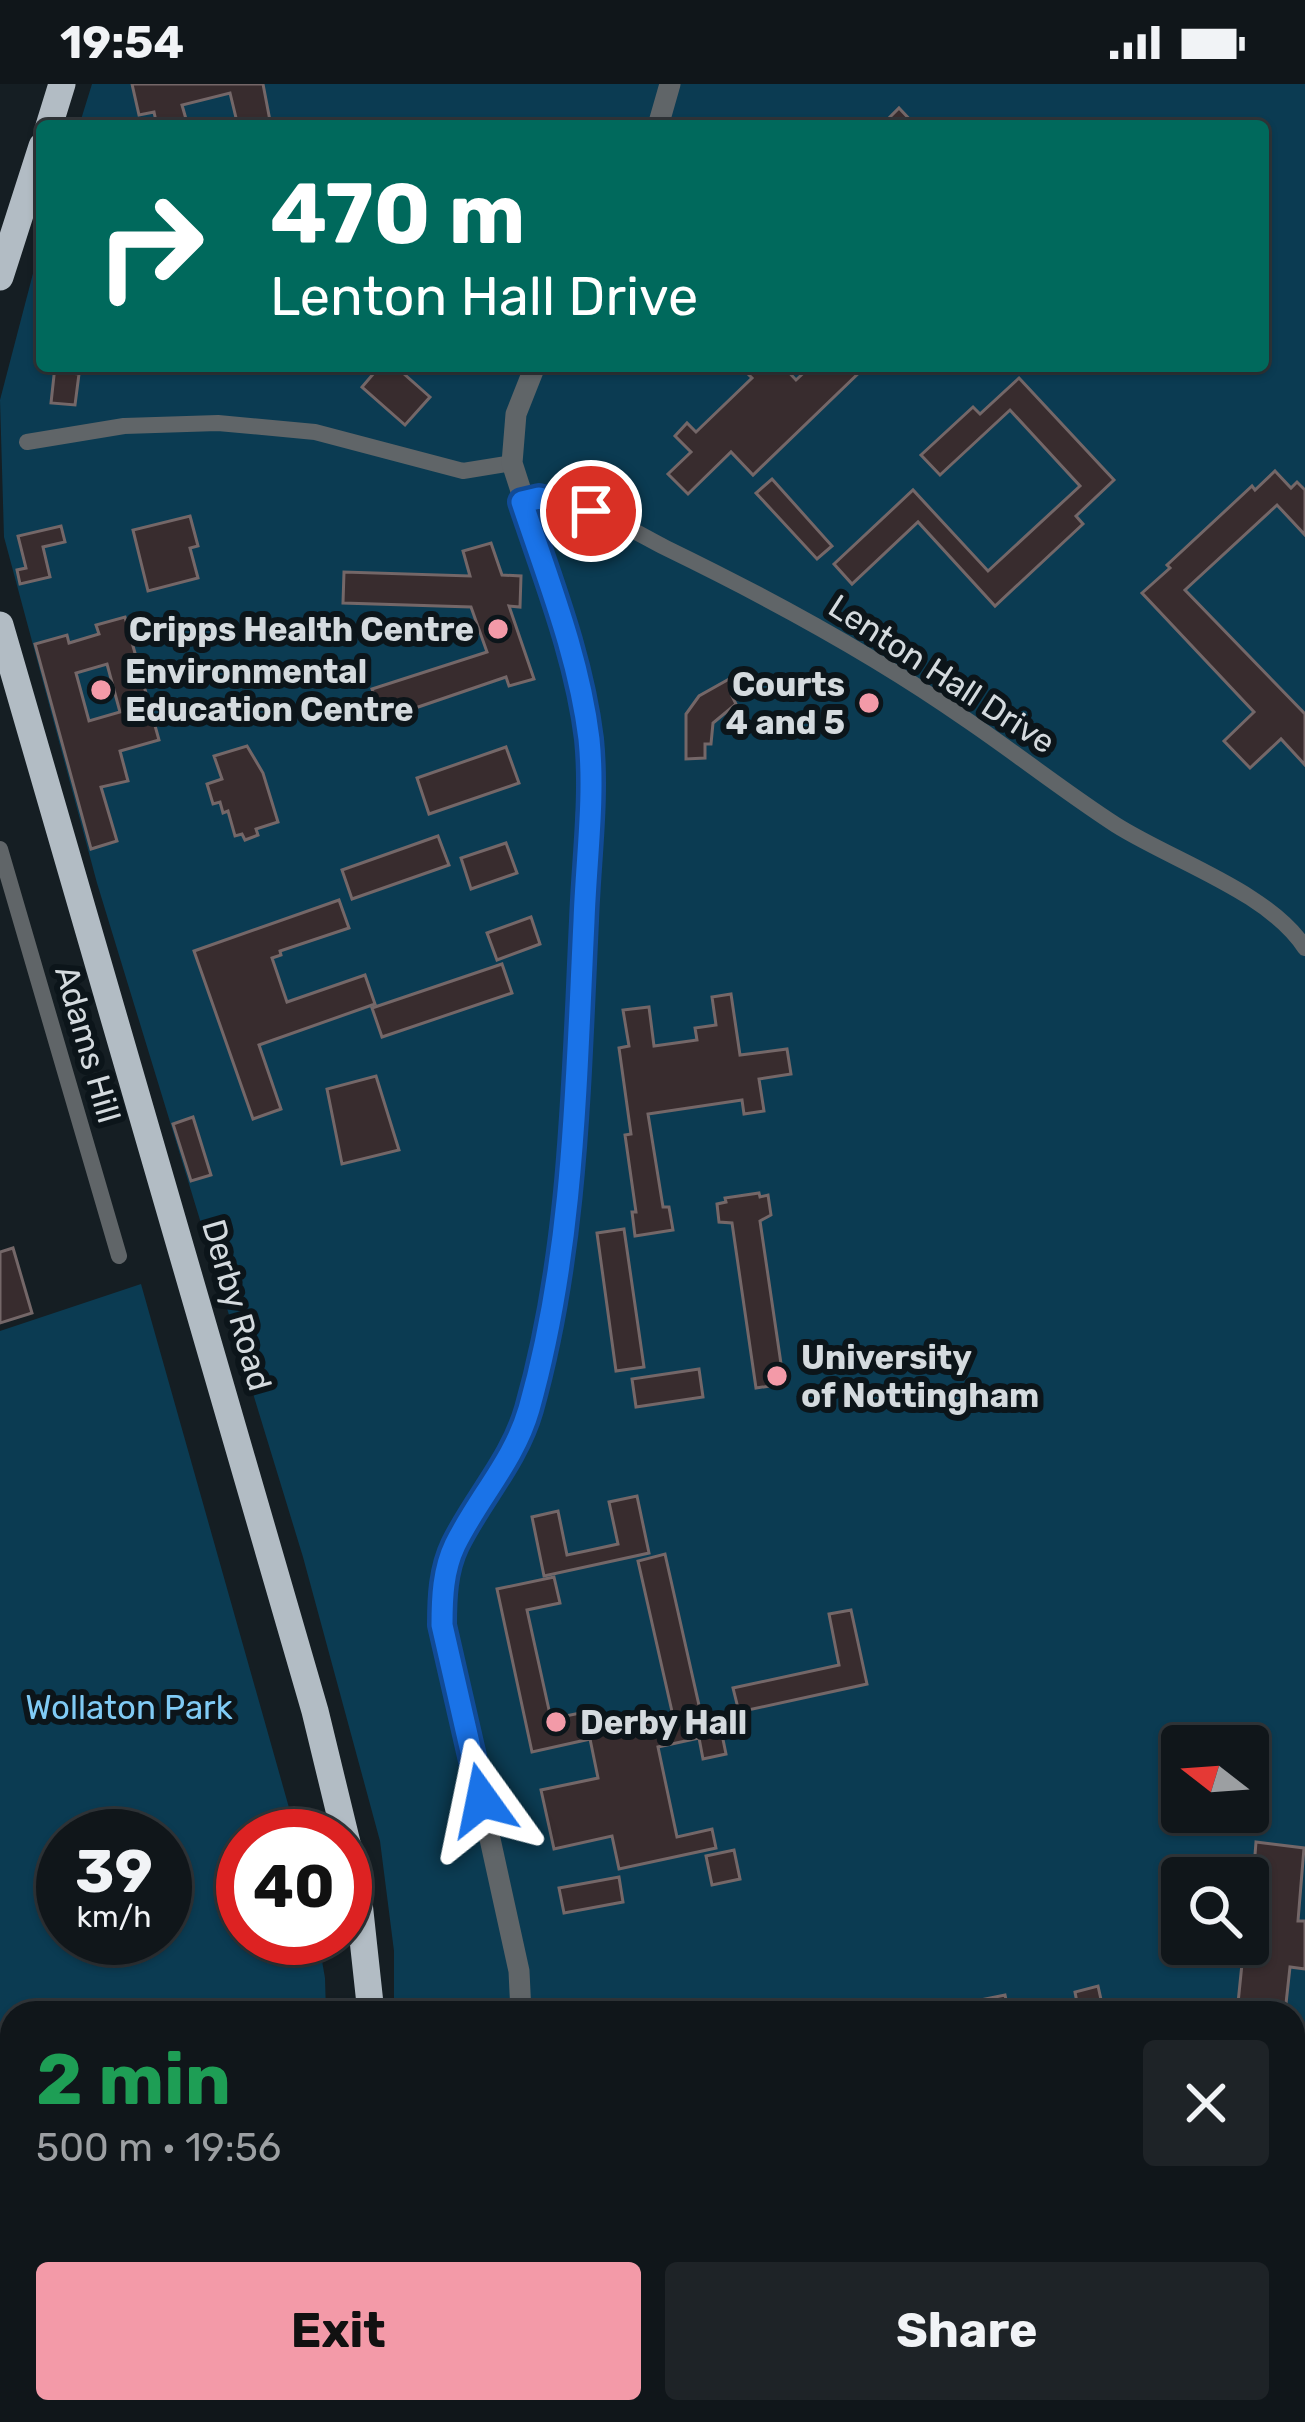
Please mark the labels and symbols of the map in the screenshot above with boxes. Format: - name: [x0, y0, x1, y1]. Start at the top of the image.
- pin: [540, 460, 642, 562]
- street label: Lenton Hall Drive: [822, 586, 1062, 762]
- place label: Cripps Health Centre: [129, 610, 474, 649]
- marker: Cripps Health Centre: [485, 616, 511, 642]
- place label: Environmental Education Centre: [125, 652, 414, 729]
- place label: Courts 4 and 5: [726, 665, 845, 742]
- marker: Environmental Education Centre: [88, 677, 114, 703]
- marker: Courts 4 and 5: [856, 690, 882, 716]
- street label: Adams Hill: [47, 961, 129, 1127]
- street label: Derby Road: [194, 1215, 280, 1395]
- place label: University of Nottingham: [801, 1338, 1039, 1415]
- marker: University of Nottingham: [764, 1363, 790, 1389]
- park label: Wollaton Park: [25, 1688, 233, 1727]
- place label: Derby Hall: [580, 1703, 747, 1742]
- marker: Derby Hall: [543, 1709, 569, 1735]
- north arrow: [1161, 1725, 1269, 1833]
- position arrow: [419, 1737, 545, 1863]
- speed limit sign: 40: [216, 1809, 372, 1965]

